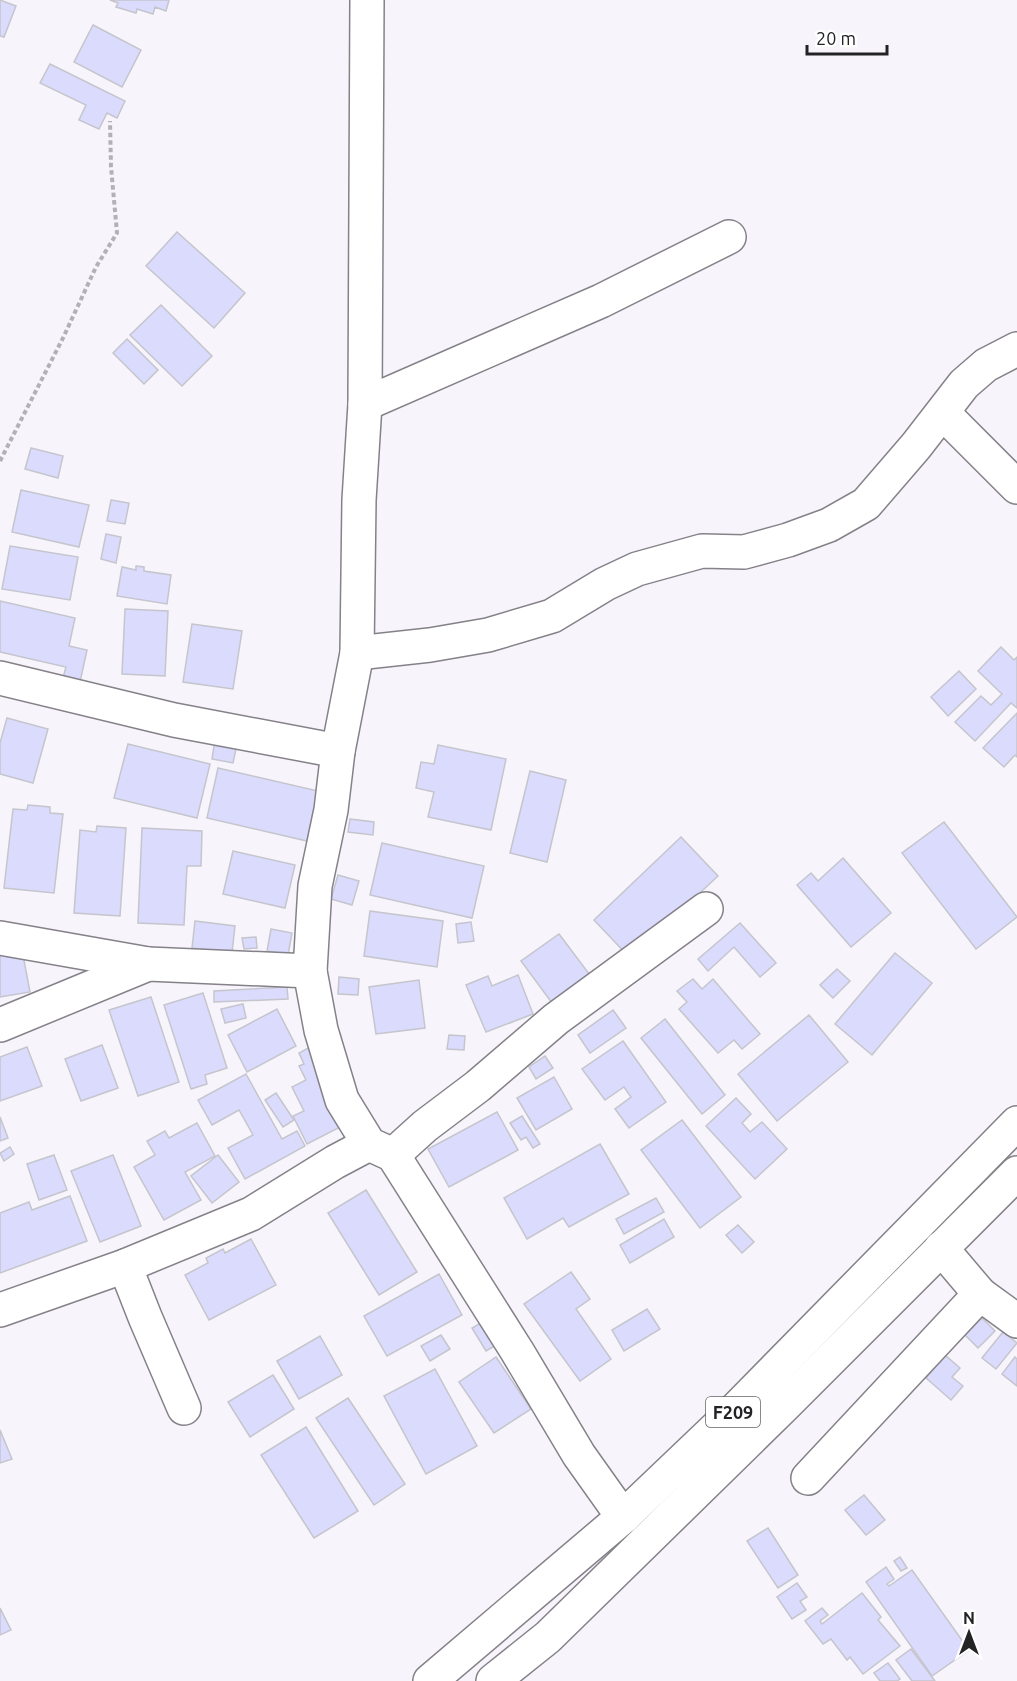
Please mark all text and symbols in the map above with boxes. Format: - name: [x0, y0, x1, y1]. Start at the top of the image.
- scale bar: [807, 18, 886, 56]
- text: 20 m: [816, 28, 856, 48]
- road number: F209: [706, 1397, 760, 1427]
- north arrow: [939, 1603, 999, 1663]
- text: N: [963, 1609, 975, 1627]

